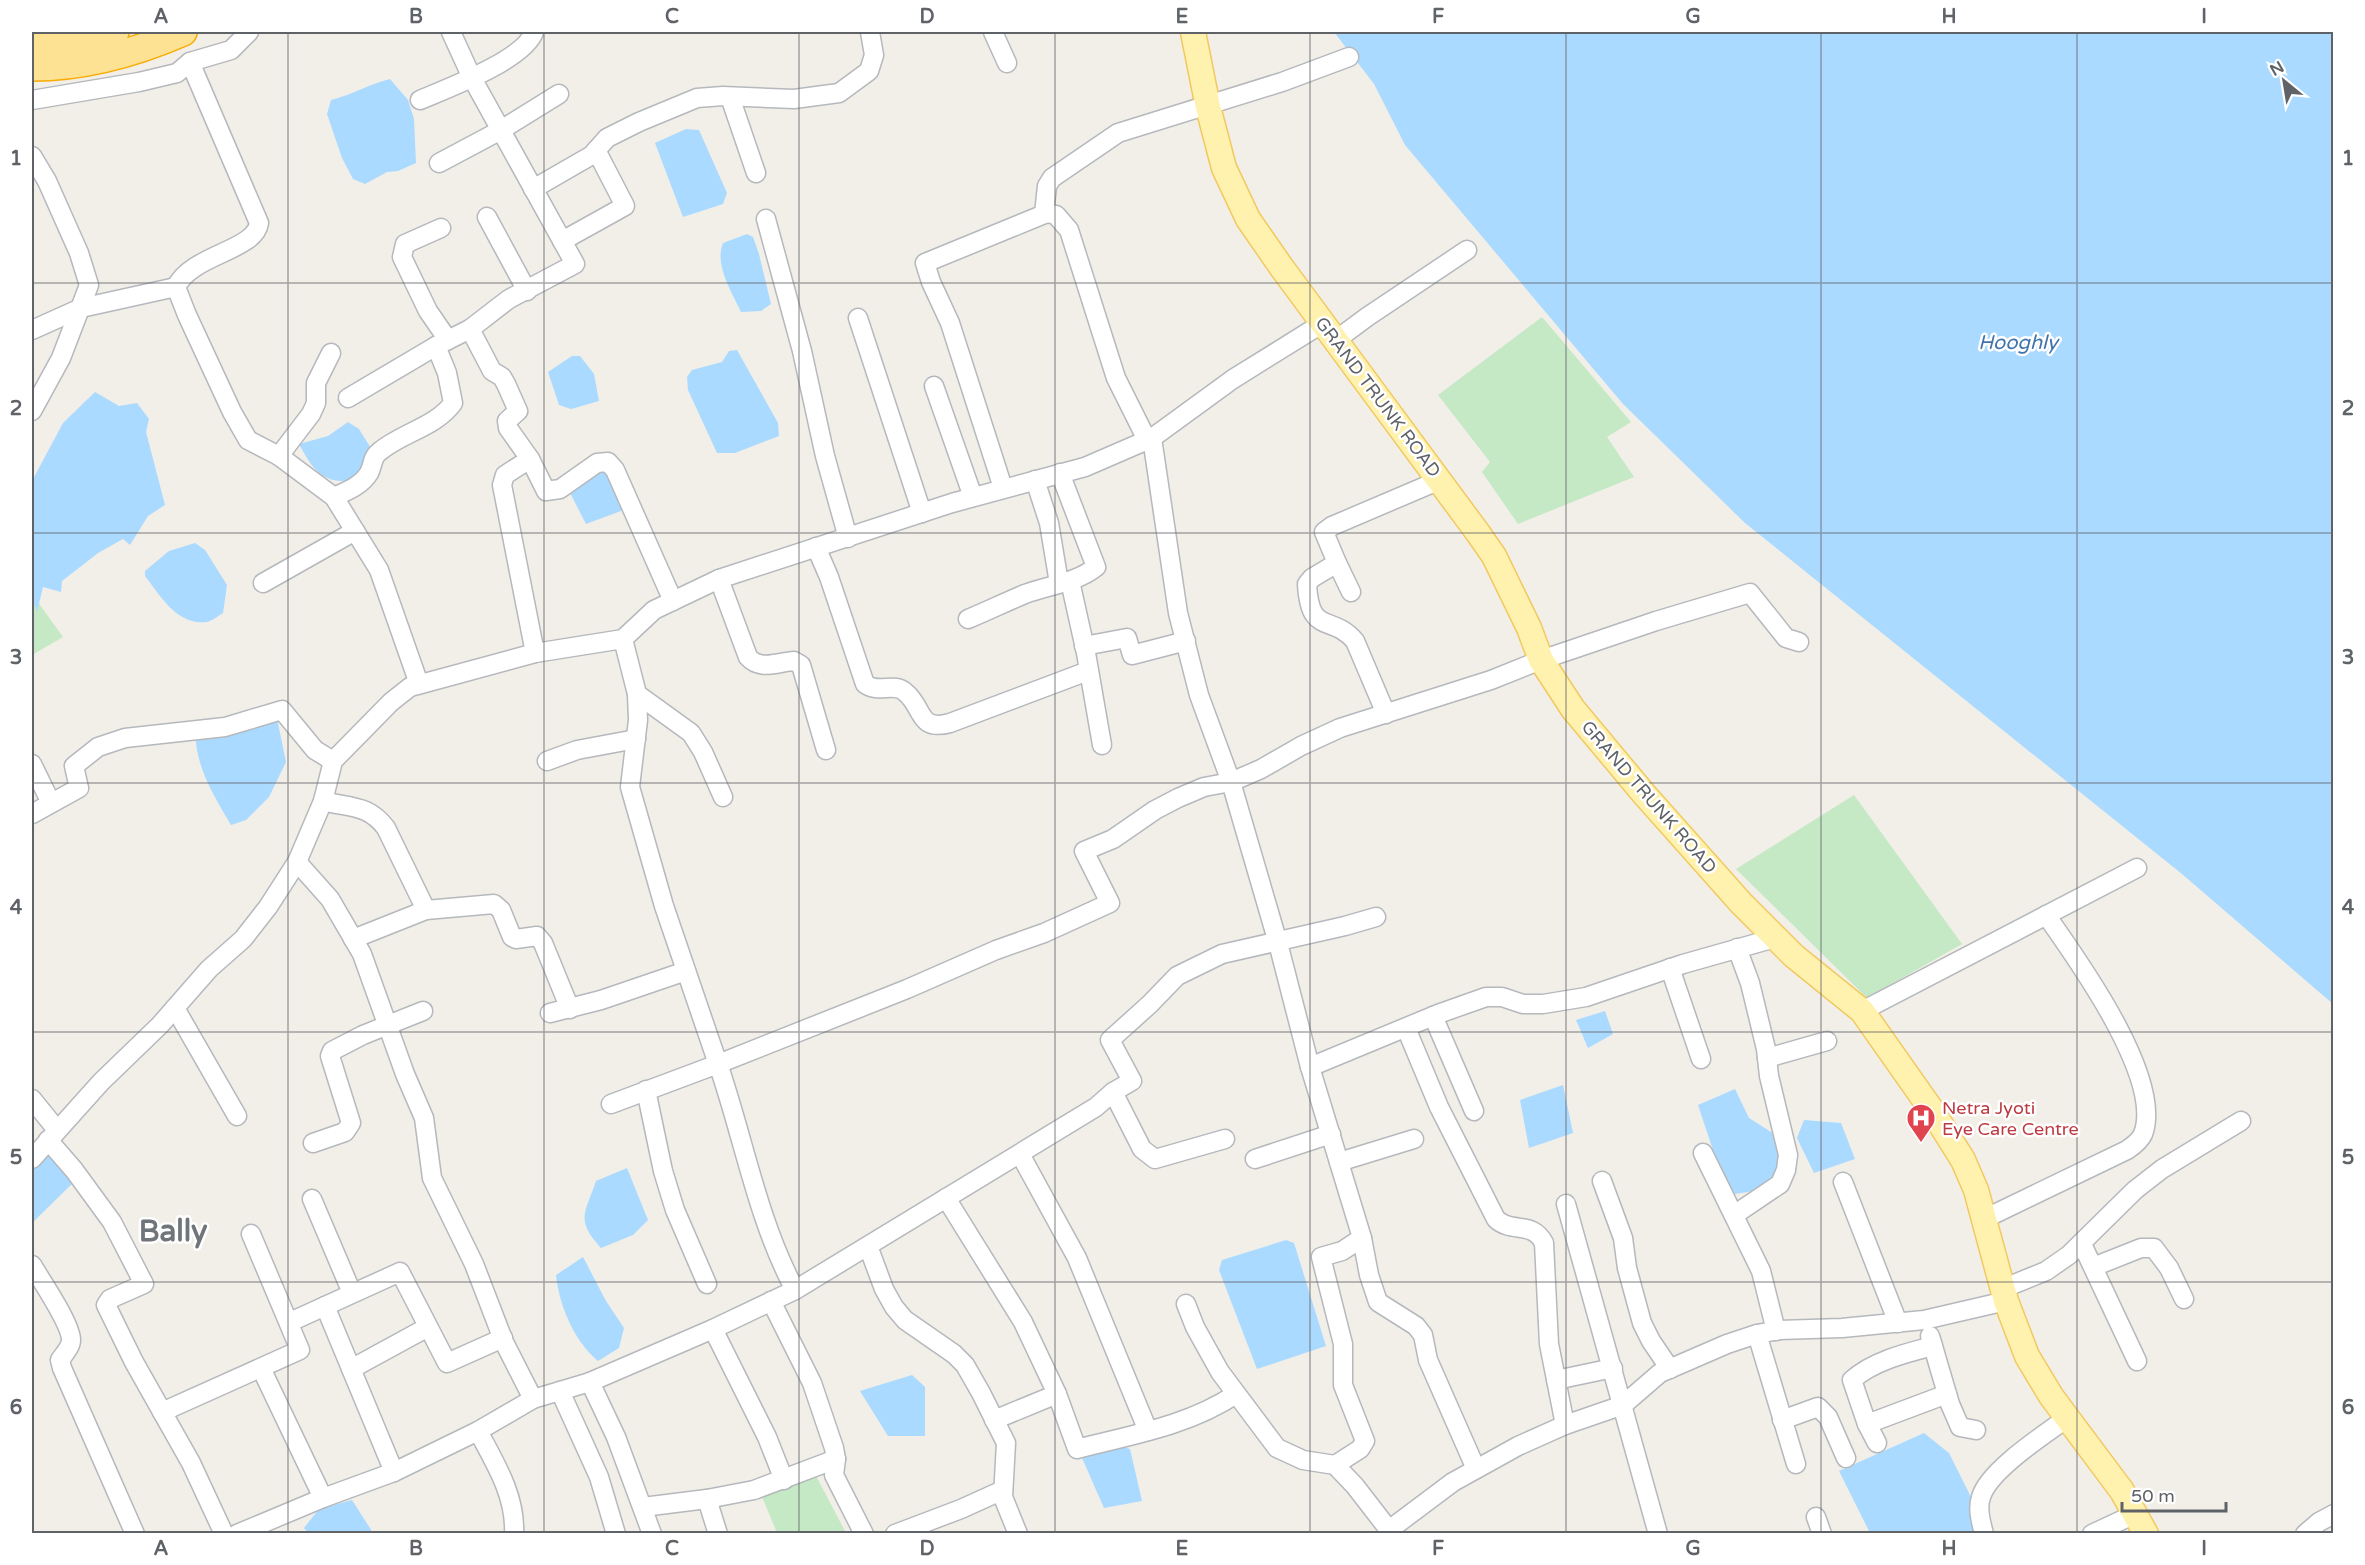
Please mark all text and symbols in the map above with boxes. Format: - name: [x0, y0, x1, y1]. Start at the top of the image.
- text: A: [154, 5, 169, 29]
- text: B: [409, 5, 423, 29]
- text: C: [665, 5, 679, 29]
- text: D: [919, 5, 935, 29]
- text: E: [1176, 5, 1189, 29]
- text: F: [1432, 5, 1444, 29]
- text: G: [1685, 5, 1701, 29]
- text: H: [1941, 5, 1957, 29]
- text: I: [2201, 5, 2207, 29]
- north arrow: [2254, 51, 2314, 111]
- text: N: [2266, 57, 2288, 81]
- text: 1: [10, 147, 22, 171]
- text: 1: [2342, 147, 2354, 171]
- street label: GRAND TRUNK ROAD: [1310, 312, 1446, 482]
- water label: Hooghly: [1978, 331, 2060, 355]
- text: 2: [10, 397, 22, 421]
- text: 2: [2342, 397, 2354, 421]
- text: 3: [10, 646, 22, 670]
- text: 3: [2342, 646, 2354, 670]
- street label: GRAND TRUNK ROAD: [1577, 716, 1721, 878]
- text: 4: [10, 896, 23, 920]
- text: 4: [2342, 896, 2355, 920]
- place label: Netra Jyoti Eye Care Centre: [1942, 1097, 2079, 1140]
- hospital icon: Netra Jyoti Eye Care Centre: [1905, 1102, 1937, 1144]
- text: 5: [10, 1146, 22, 1170]
- text: 5: [2342, 1146, 2354, 1170]
- district label: Bally: [139, 1213, 207, 1250]
- text: 6: [10, 1396, 22, 1420]
- text: 6: [2342, 1396, 2354, 1420]
- scale bar: [2122, 1475, 2226, 1513]
- text: 50 m: [2131, 1485, 2175, 1507]
- text: A: [154, 1537, 169, 1561]
- text: B: [409, 1537, 423, 1561]
- text: C: [665, 1537, 679, 1561]
- text: D: [919, 1537, 935, 1561]
- text: E: [1176, 1537, 1189, 1561]
- text: F: [1432, 1537, 1444, 1561]
- text: G: [1685, 1537, 1701, 1561]
- text: H: [1941, 1537, 1957, 1561]
- text: I: [2201, 1537, 2207, 1561]

